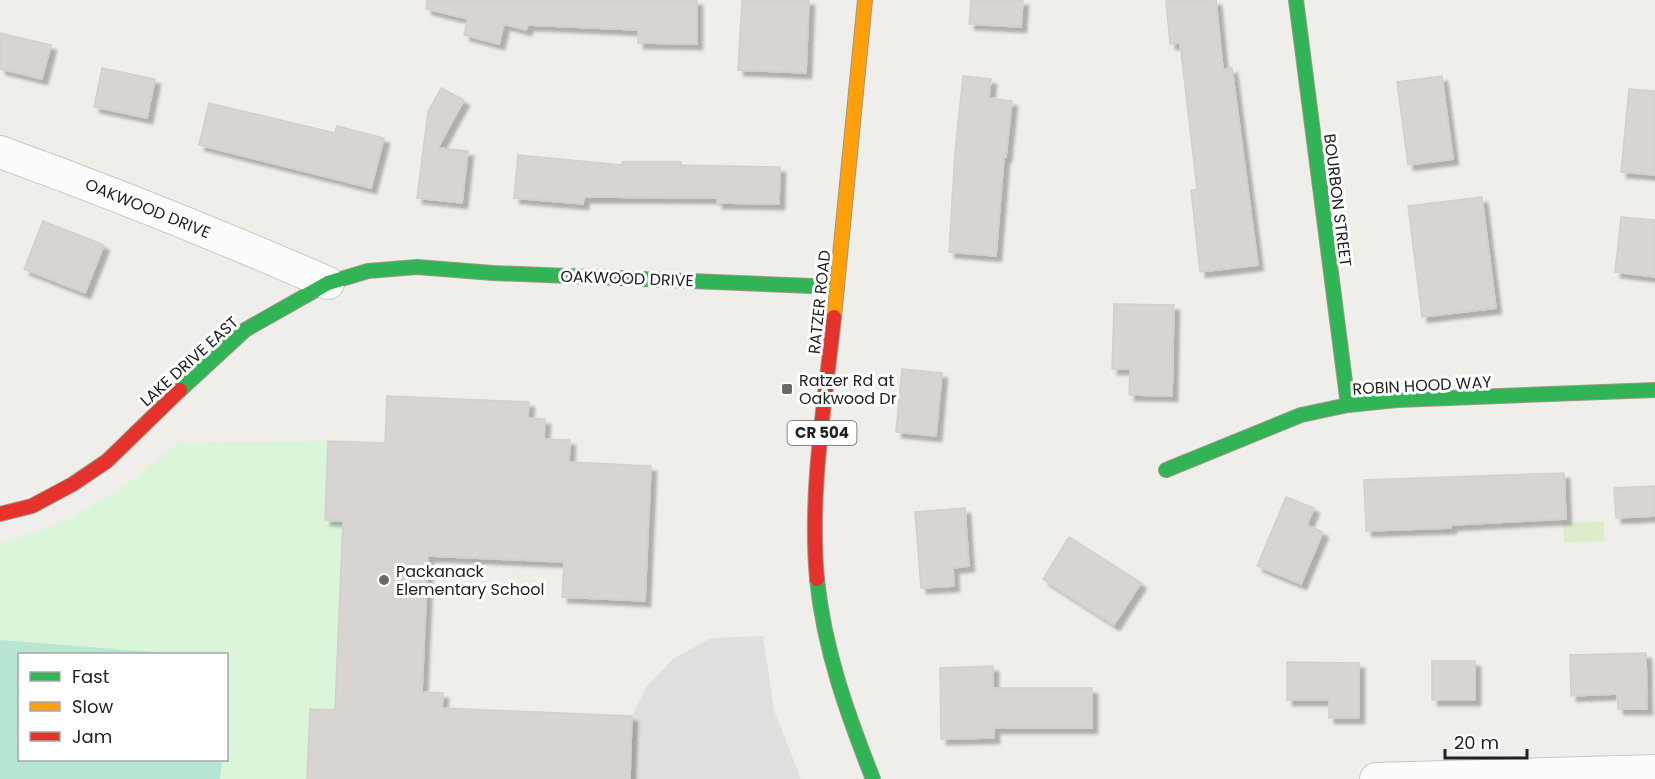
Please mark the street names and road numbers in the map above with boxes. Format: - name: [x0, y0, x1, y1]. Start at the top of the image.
- street label: BOURBON STREET: [1318, 132, 1357, 268]
- street label: OAKWOOD DRIVE: [82, 173, 214, 244]
- street label: RATZER ROAD: [803, 249, 836, 355]
- street label: OAKWOOD DRIVE: [560, 265, 694, 292]
- street label: LAKE DRIVE EAST: [135, 311, 244, 412]
- street label: ROBIN HOOD WAY: [1352, 370, 1493, 401]
- road number: CR 504: [788, 421, 856, 445]

